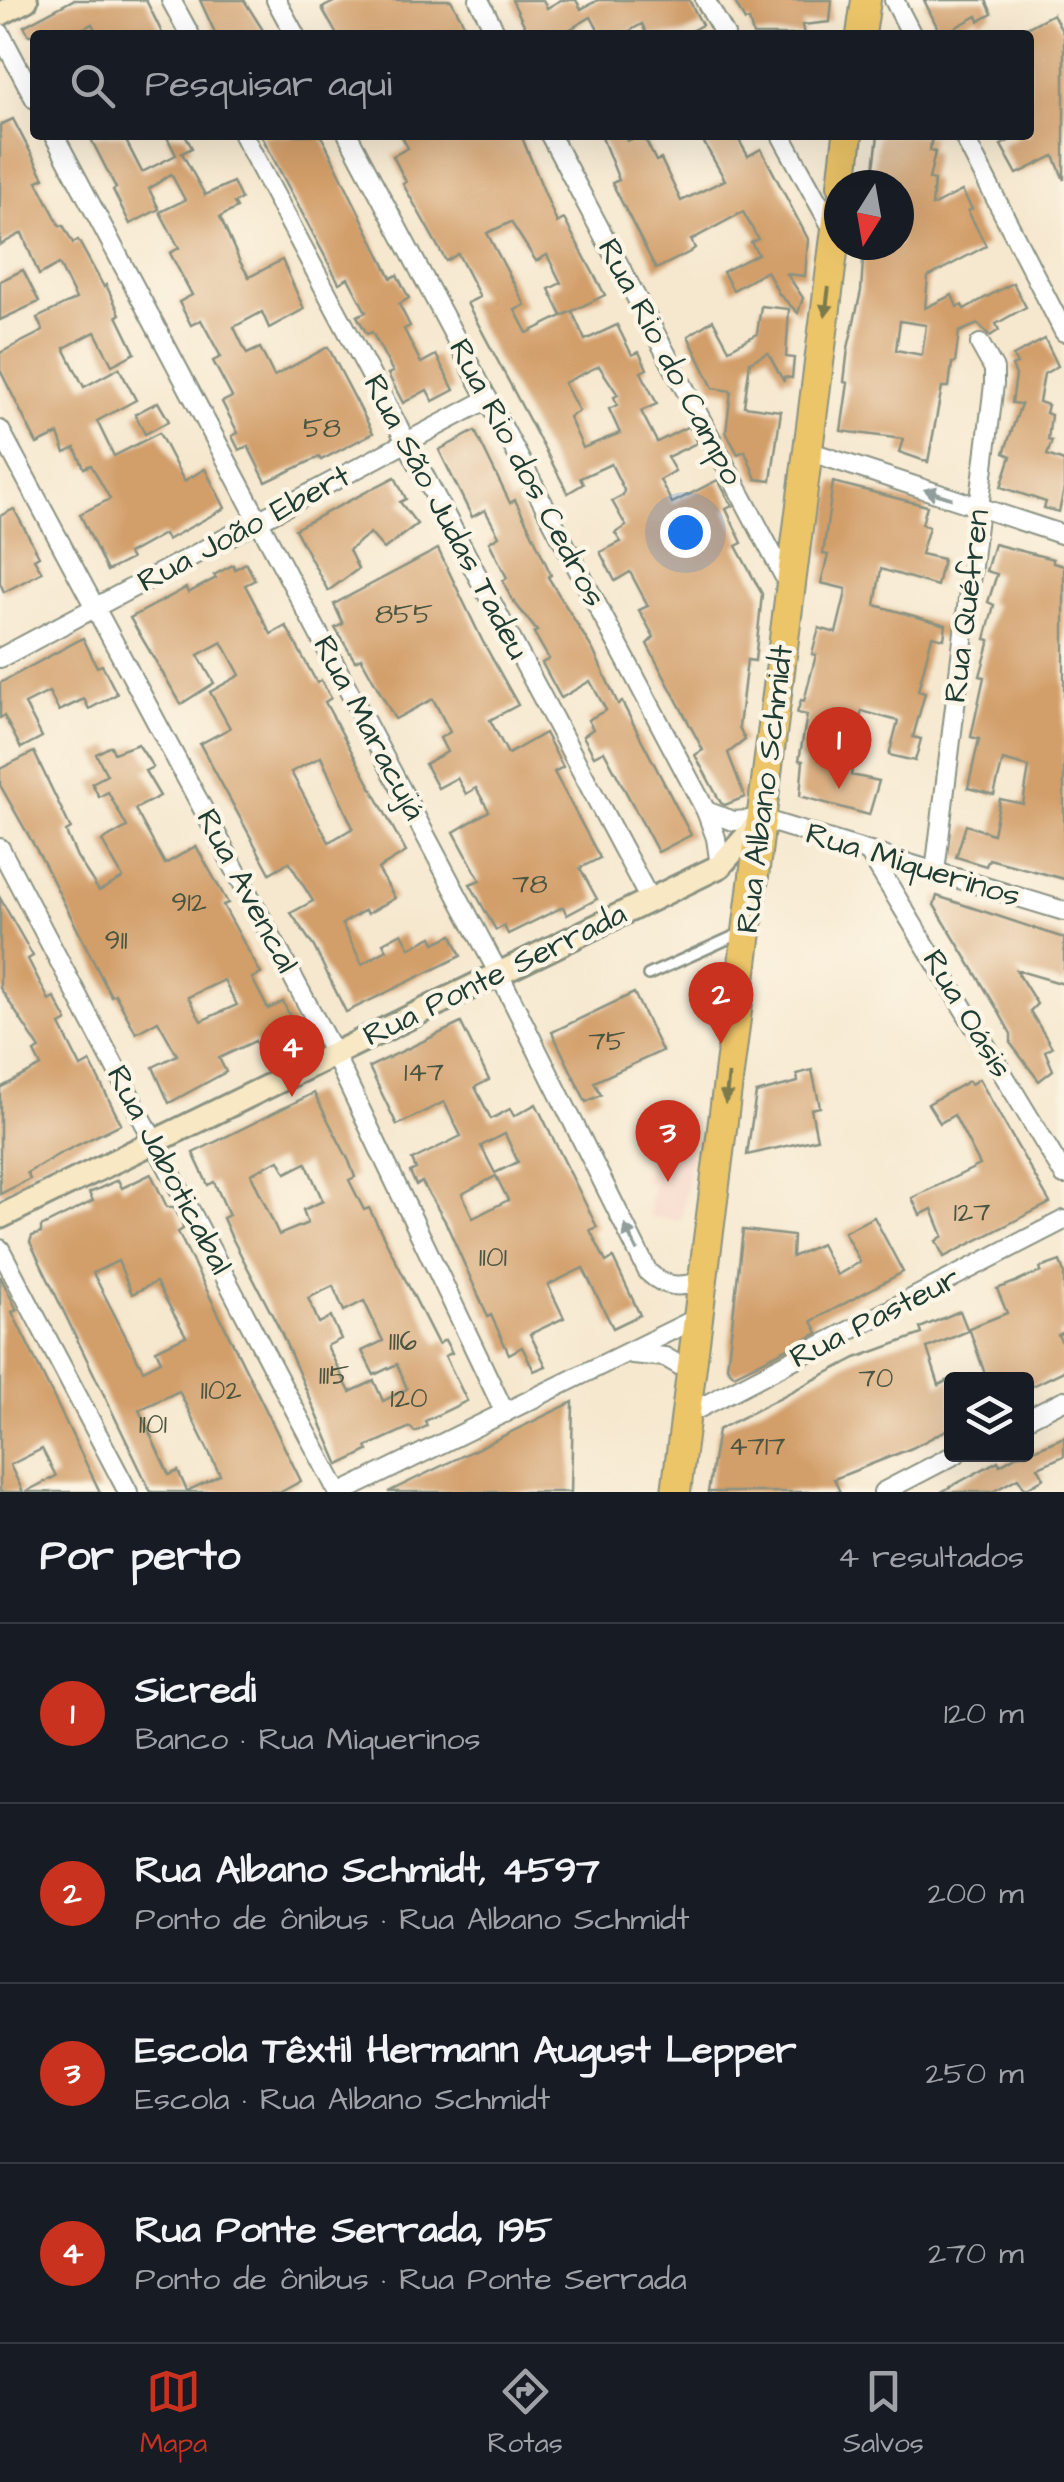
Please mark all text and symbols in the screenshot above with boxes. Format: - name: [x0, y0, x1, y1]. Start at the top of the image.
- search box: [30, 30, 1034, 140]
- icon: search: [65, 58, 120, 113]
- text: Pesquisar aqui: [145, 59, 392, 111]
- north arrow: [824, 170, 914, 260]
- street label: Rua Rio do Campo: [586, 231, 754, 493]
- one-way arrow: [819, 286, 835, 318]
- street label: Rua Rio dos Cedros: [437, 331, 617, 615]
- street label: Rua São Judas Tadeu: [352, 367, 540, 667]
- house number: 58: [303, 409, 341, 448]
- street label: Rua João Ebert: [130, 454, 358, 604]
- one-way arrow: [923, 485, 953, 500]
- your location: [660, 507, 711, 558]
- street label: Rua Quéfren: [933, 507, 1001, 705]
- house number: 855: [375, 595, 433, 634]
- street label: Rua Maracujá: [301, 628, 437, 828]
- street label: Rua Albano Schmidt: [725, 642, 805, 936]
- pin: 1: [806, 706, 872, 789]
- street label: Rua Avencal: [185, 801, 309, 981]
- street label: Rua Miquerinos: [800, 811, 1026, 919]
- house number: 78: [512, 865, 548, 904]
- house number: 912: [171, 883, 207, 922]
- street label: Rua Ponte Serrada: [356, 892, 634, 1058]
- house number: 911: [104, 921, 128, 960]
- street label: Rua Oásis: [911, 941, 1023, 1087]
- pin: 2: [688, 962, 754, 1044]
- pin: 4: [260, 1014, 324, 1097]
- house number: 75: [588, 1022, 626, 1061]
- house number: 147: [404, 1053, 444, 1092]
- street label: Rua Jaboticabal: [95, 1057, 243, 1283]
- one-way arrow: [719, 1074, 735, 1106]
- pin: 3: [636, 1100, 700, 1182]
- house number: 127: [954, 1193, 990, 1232]
- one-way arrow: [623, 1223, 640, 1252]
- house number: 1101: [479, 1238, 508, 1277]
- street label: Rua Pasteur: [782, 1256, 968, 1380]
- house number: 1116: [389, 1322, 417, 1361]
- house number: 1115: [319, 1356, 349, 1395]
- house number: 70: [859, 1359, 893, 1398]
- house number: 1102: [201, 1371, 241, 1410]
- map controls: [944, 1372, 1034, 1462]
- button: layers: [944, 1372, 1034, 1462]
- house number: 120: [390, 1379, 428, 1418]
- house number: 1101: [139, 1405, 168, 1444]
- house number: 4717: [728, 1427, 786, 1466]
- text: Por perto: [40, 1528, 240, 1586]
- text: 4 resultados: [837, 1535, 1024, 1580]
- text: Sicredi: [135, 1665, 256, 1717]
- text: 1: [70, 1691, 75, 1736]
- text: 120 m: [944, 1691, 1024, 1736]
- text: Banco · Rua Miquerinos: [135, 1717, 480, 1762]
- text: Rua Albano Schmidt, 4597: [135, 1845, 600, 1897]
- text: 2: [63, 1871, 82, 1916]
- text: 200 m: [928, 1871, 1024, 1916]
- text: Ponto de ônibus · Rua Albano Schmidt: [135, 1897, 689, 1942]
- text: Escola Têxtil Hermann August Lepper: [135, 2025, 796, 2077]
- text: 3: [64, 2051, 81, 2096]
- text: 250 m: [925, 2051, 1024, 2096]
- text: Escola · Rua Albano Schmidt: [135, 2077, 550, 2122]
- text: Rua Ponte Serrada, 195: [135, 2205, 552, 2257]
- text: 4: [62, 2231, 83, 2276]
- text: 270 m: [928, 2231, 1024, 2276]
- text: Ponto de ônibus · Rua Ponte Serrada: [135, 2257, 687, 2302]
- tab: Mapa: [140, 2364, 207, 2463]
- tab: Rotas: [487, 2364, 563, 2463]
- tab: Salvos: [843, 2364, 924, 2463]

